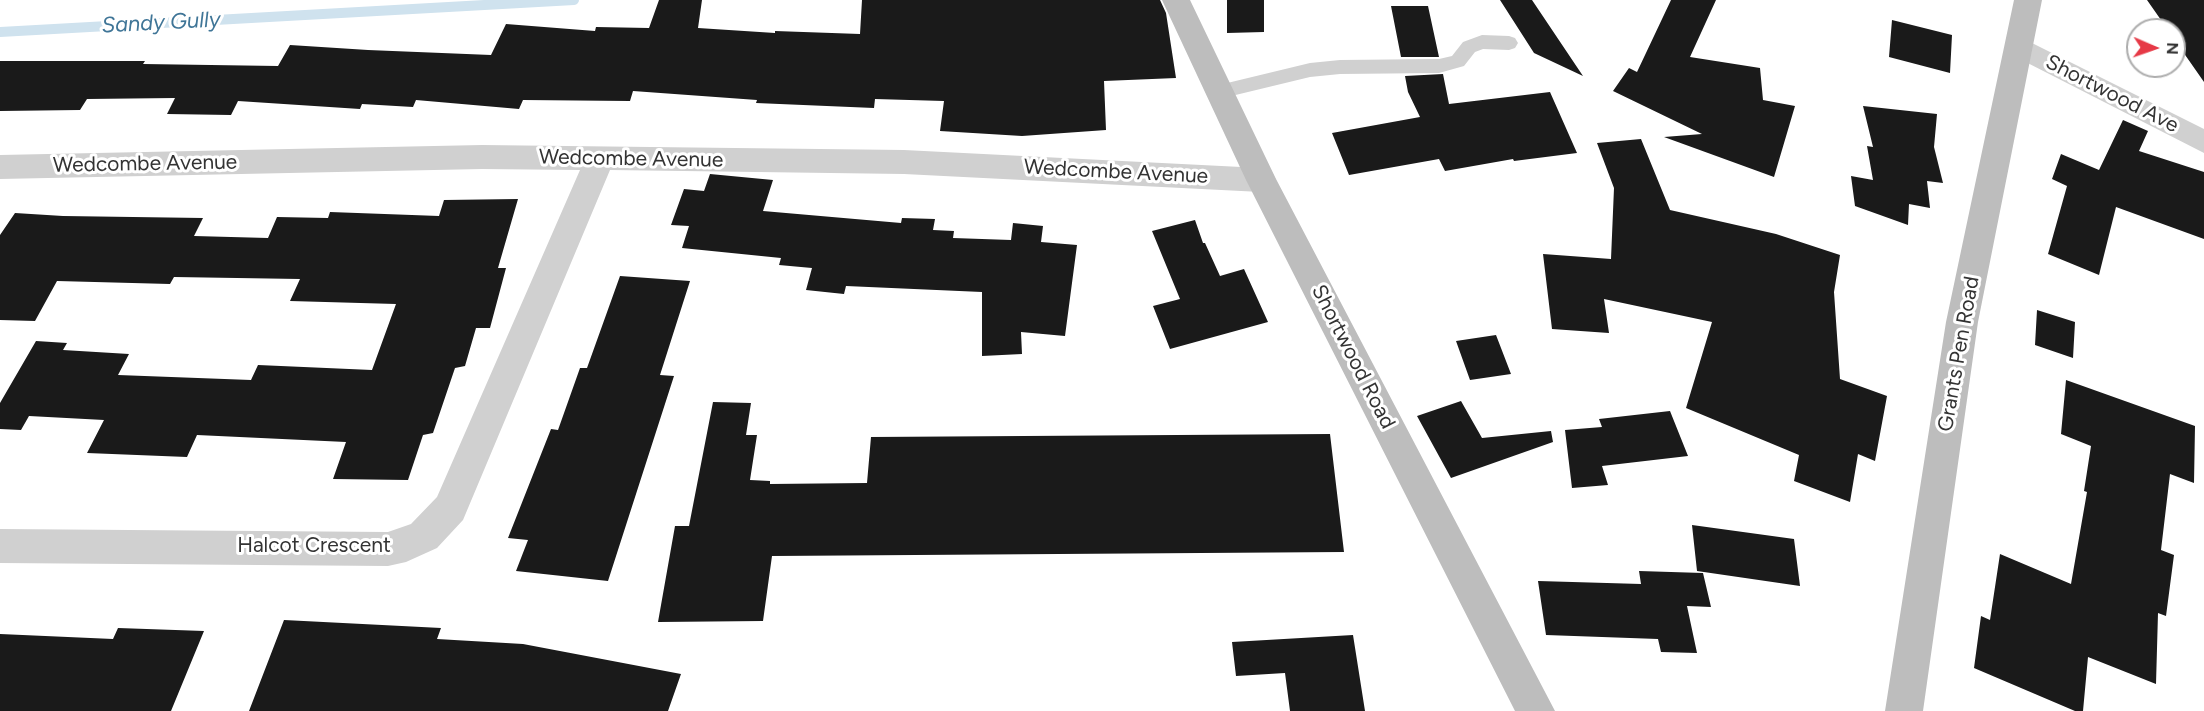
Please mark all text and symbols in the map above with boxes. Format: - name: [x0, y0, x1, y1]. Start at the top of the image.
- water label: Sandy Gully: [101, 7, 221, 39]
- north arrow: [2126, 18, 2186, 78]
- text: N: [2163, 42, 2182, 55]
- street label: Shortwood Ave: [2041, 50, 2183, 138]
- street label: Wedcombe Avenue: [539, 145, 723, 173]
- street label: Wedcombe Avenue: [53, 150, 237, 178]
- street label: Wedcombe Avenue: [1023, 155, 1209, 189]
- street label: Grants Pen Road: [1933, 274, 1985, 434]
- street label: Shortwood Road: [1306, 281, 1400, 433]
- street label: Halcot Crescent: [237, 533, 391, 559]

